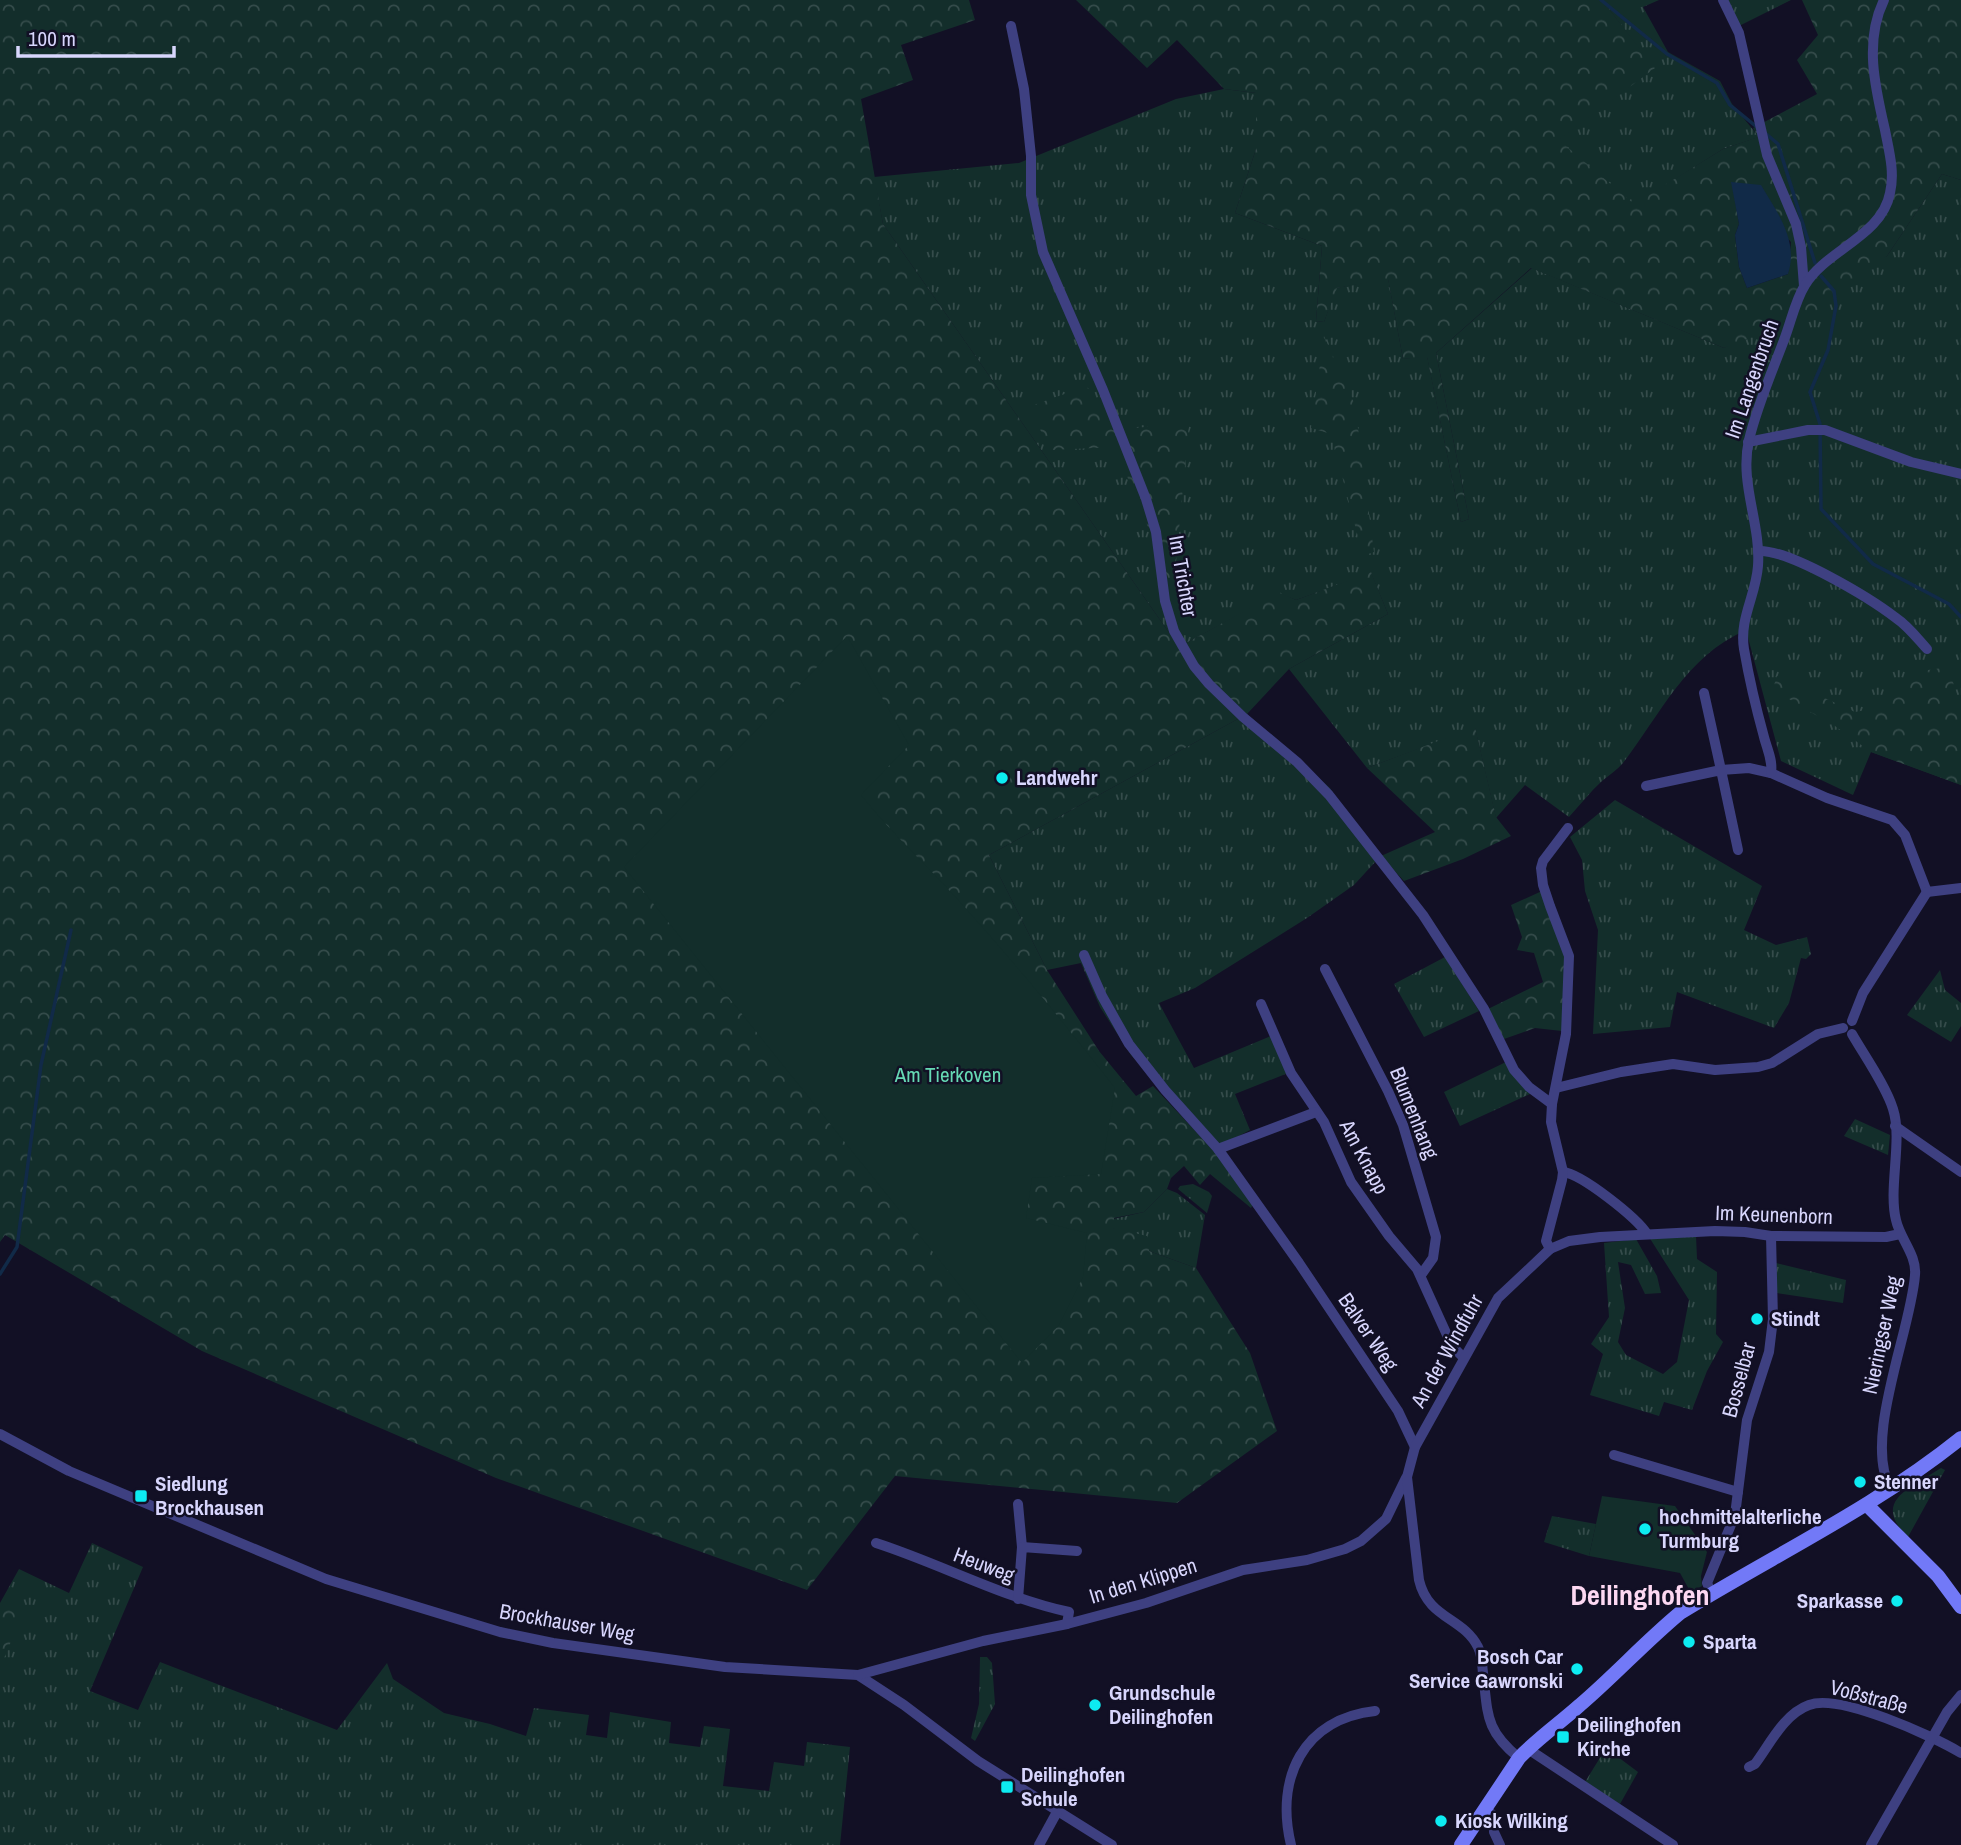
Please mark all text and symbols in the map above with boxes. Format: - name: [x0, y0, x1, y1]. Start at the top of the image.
- scale bar: [18, 14, 173, 58]
- text: 100 m: [28, 24, 76, 53]
- street label: Im Langenbruch: [1718, 315, 1785, 442]
- street label: Im Trichter: [1162, 533, 1205, 619]
- place label: Landwehr: [1016, 763, 1098, 792]
- marker: Landwehr: [994, 770, 1010, 786]
- park label: Am Tierkoven: [894, 1060, 1001, 1089]
- street label: Blumenhang: [1383, 1063, 1446, 1163]
- street label: Am Knapp: [1332, 1114, 1396, 1199]
- street label: Im Keunenborn: [1715, 1198, 1833, 1231]
- street label: Nieringser Weg: [1855, 1273, 1908, 1397]
- street label: Balver Weg: [1332, 1287, 1405, 1377]
- street label: An der Windfuhr: [1403, 1289, 1490, 1413]
- place label: Stindt: [1771, 1304, 1820, 1333]
- marker: Stindt: [1749, 1311, 1765, 1327]
- street label: Bosselbar: [1715, 1339, 1762, 1421]
- place label: Stenner: [1874, 1467, 1938, 1496]
- place label: Siedlung Brockhausen: [155, 1469, 264, 1522]
- marker: Stenner: [1852, 1474, 1868, 1490]
- marker: Siedlung Brockhausen: [133, 1488, 149, 1504]
- place label: hochmittelalterliche Turmburg: [1659, 1502, 1822, 1555]
- marker: hochmittelalterliche Turmburg: [1637, 1521, 1653, 1537]
- street label: Heuweg: [949, 1540, 1019, 1590]
- street label: In den Klippen: [1086, 1550, 1200, 1611]
- district label: Deilinghofen: [1570, 1576, 1710, 1614]
- place label: Sparkasse: [1797, 1586, 1883, 1615]
- marker: Sparkasse: [1889, 1593, 1905, 1609]
- street label: Brockhauser Weg: [497, 1596, 637, 1649]
- place label: Sparta: [1703, 1627, 1757, 1656]
- marker: Sparta: [1681, 1634, 1697, 1650]
- place label: Bosch Car Service Gawronski: [1409, 1642, 1563, 1695]
- marker: Bosch Car Service Gawronski: [1569, 1661, 1585, 1677]
- street label: Voßstraße: [1827, 1672, 1911, 1721]
- place label: Grundschule Deilinghofen: [1109, 1678, 1215, 1731]
- marker: Grundschule Deilinghofen: [1087, 1697, 1103, 1713]
- place label: Deilinghofen Kirche: [1577, 1710, 1681, 1763]
- marker: Deilinghofen Kirche: [1555, 1729, 1571, 1745]
- place label: Deilinghofen Schule: [1021, 1760, 1125, 1813]
- marker: Deilinghofen Schule: [999, 1779, 1015, 1795]
- place label: Kiosk Wilking: [1455, 1806, 1568, 1835]
- marker: Kiosk Wilking: [1433, 1813, 1449, 1829]

